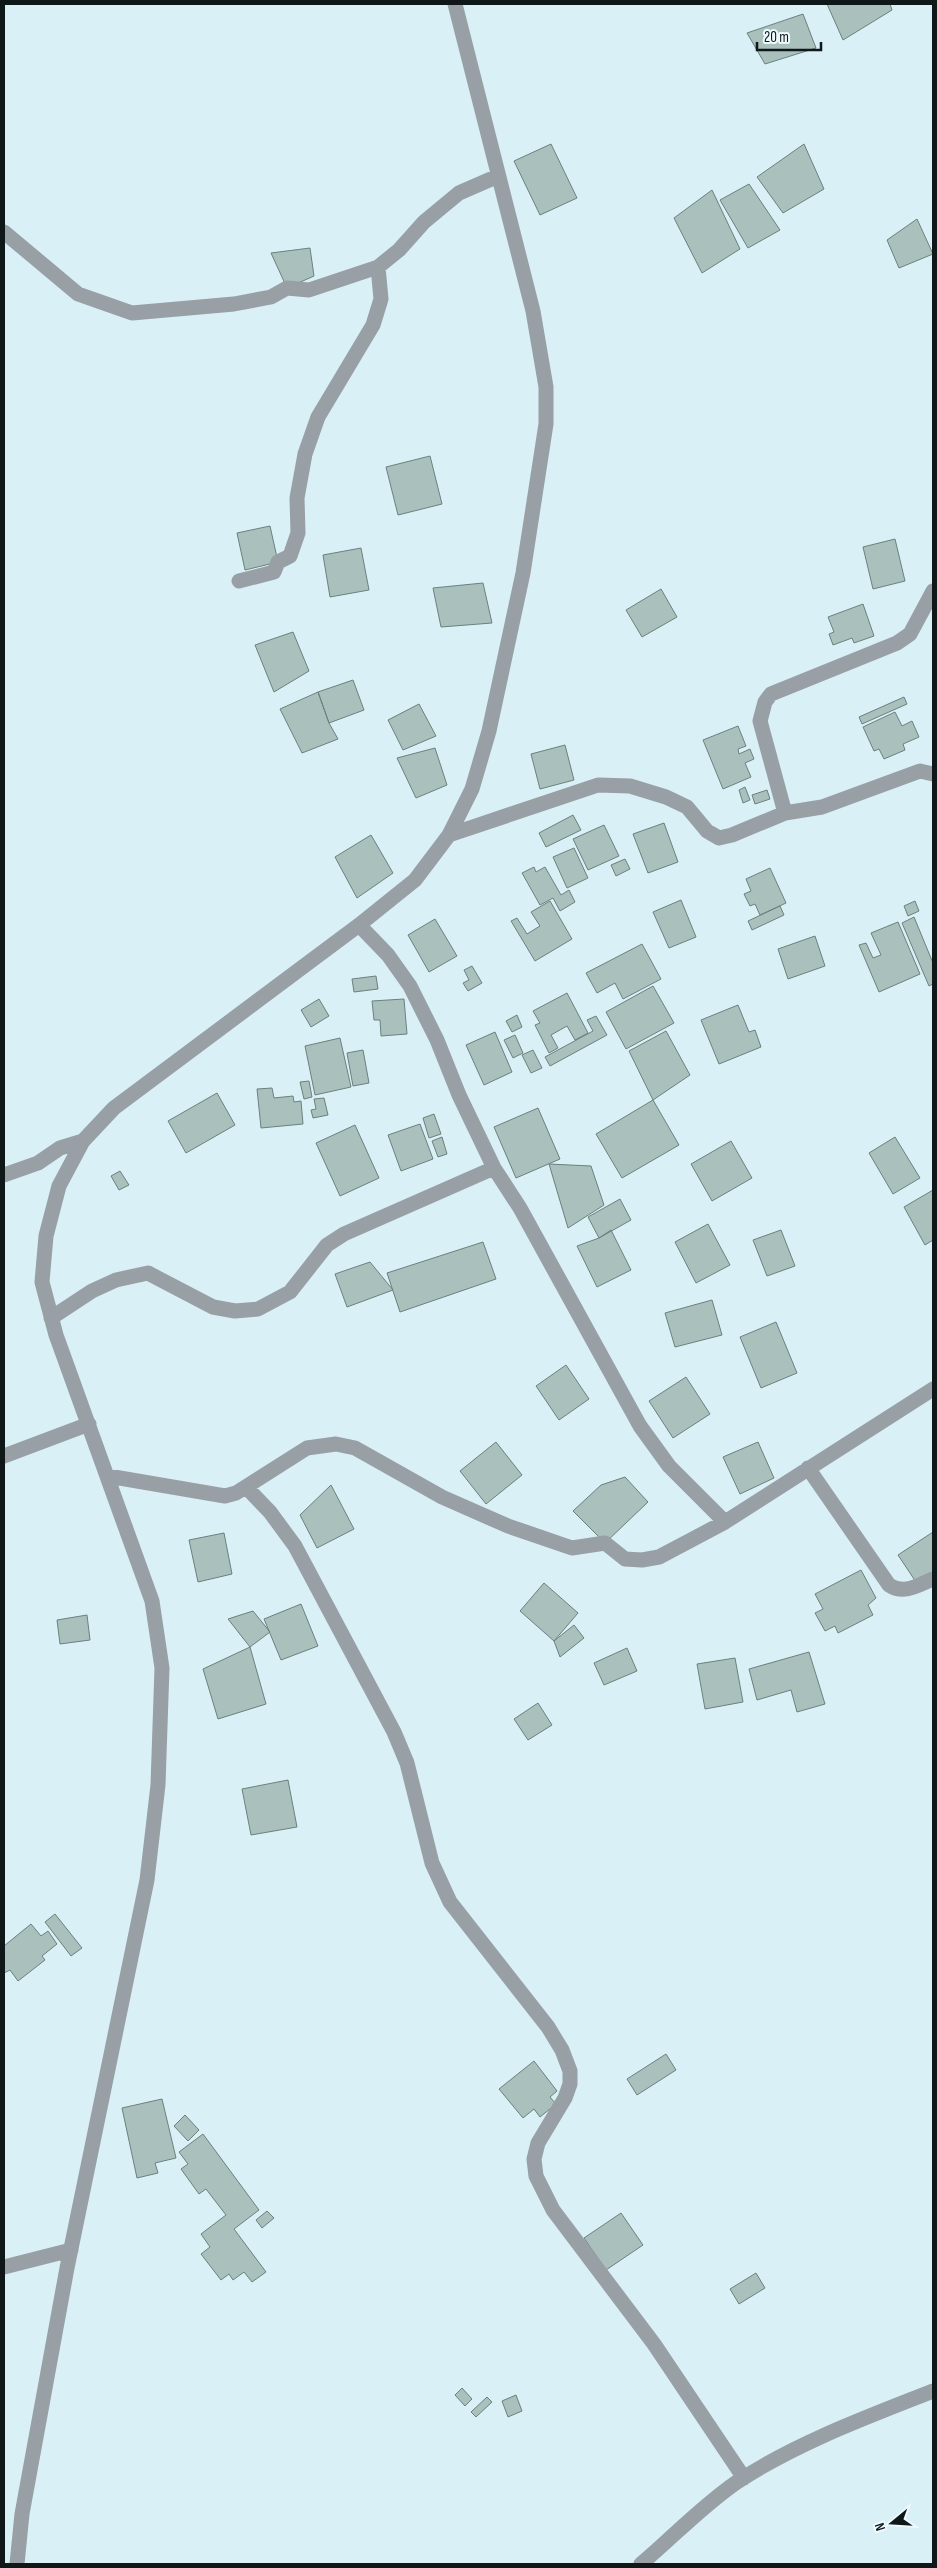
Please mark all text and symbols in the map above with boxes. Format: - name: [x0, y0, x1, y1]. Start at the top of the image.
- scale bar: [757, 20, 821, 52]
- text: 20 m: [764, 28, 789, 47]
- north arrow: [867, 2498, 917, 2548]
- text: N: [871, 2521, 889, 2533]

